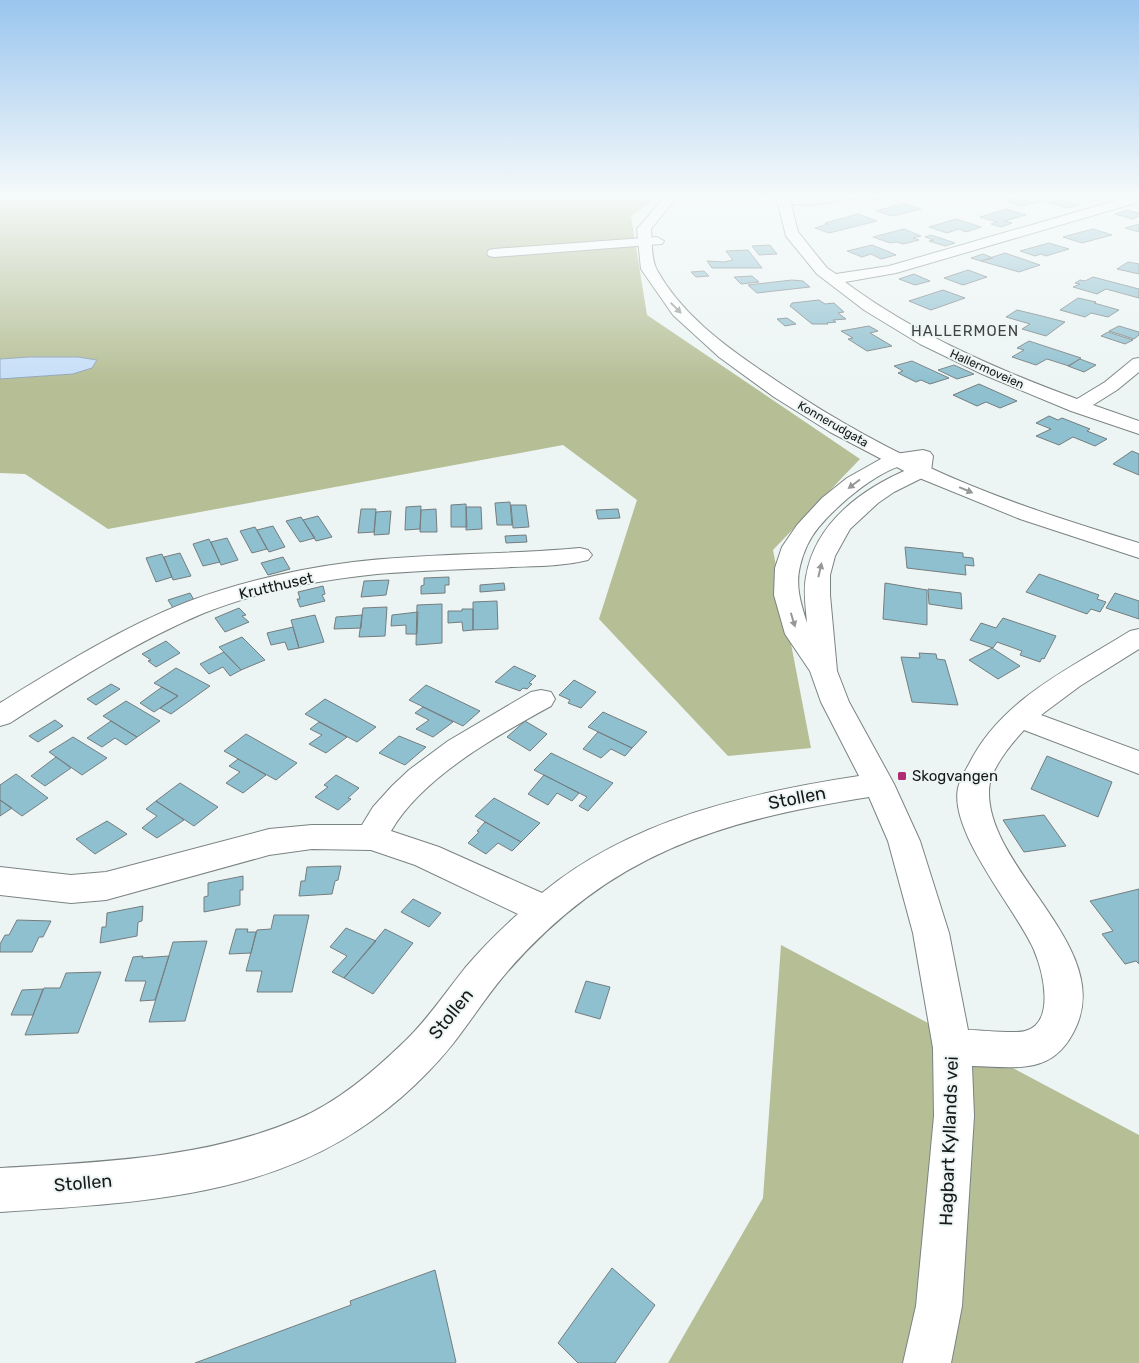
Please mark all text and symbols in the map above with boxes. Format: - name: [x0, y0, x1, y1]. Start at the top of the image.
- one-way arrow: [669, 302, 681, 314]
- district label: HALLERMOEN: [911, 322, 1019, 340]
- street label: Hallermoveien: [948, 346, 1026, 392]
- street label: Konnerudgata: [795, 398, 871, 450]
- one-way arrow: [848, 479, 861, 490]
- one-way arrow: [959, 486, 974, 494]
- one-way arrow: [816, 563, 824, 578]
- street label: Krutthuset: [237, 569, 315, 603]
- one-way arrow: [790, 612, 798, 627]
- place label: Skogvangen: [912, 767, 998, 785]
- marker: Skogvangen: [896, 770, 908, 782]
- street label: Stollen: [766, 782, 828, 814]
- street label: Stollen: [424, 984, 478, 1044]
- street label: Hagbart Kyllands vei: [935, 1056, 963, 1226]
- street label: Stollen: [53, 1170, 113, 1196]

